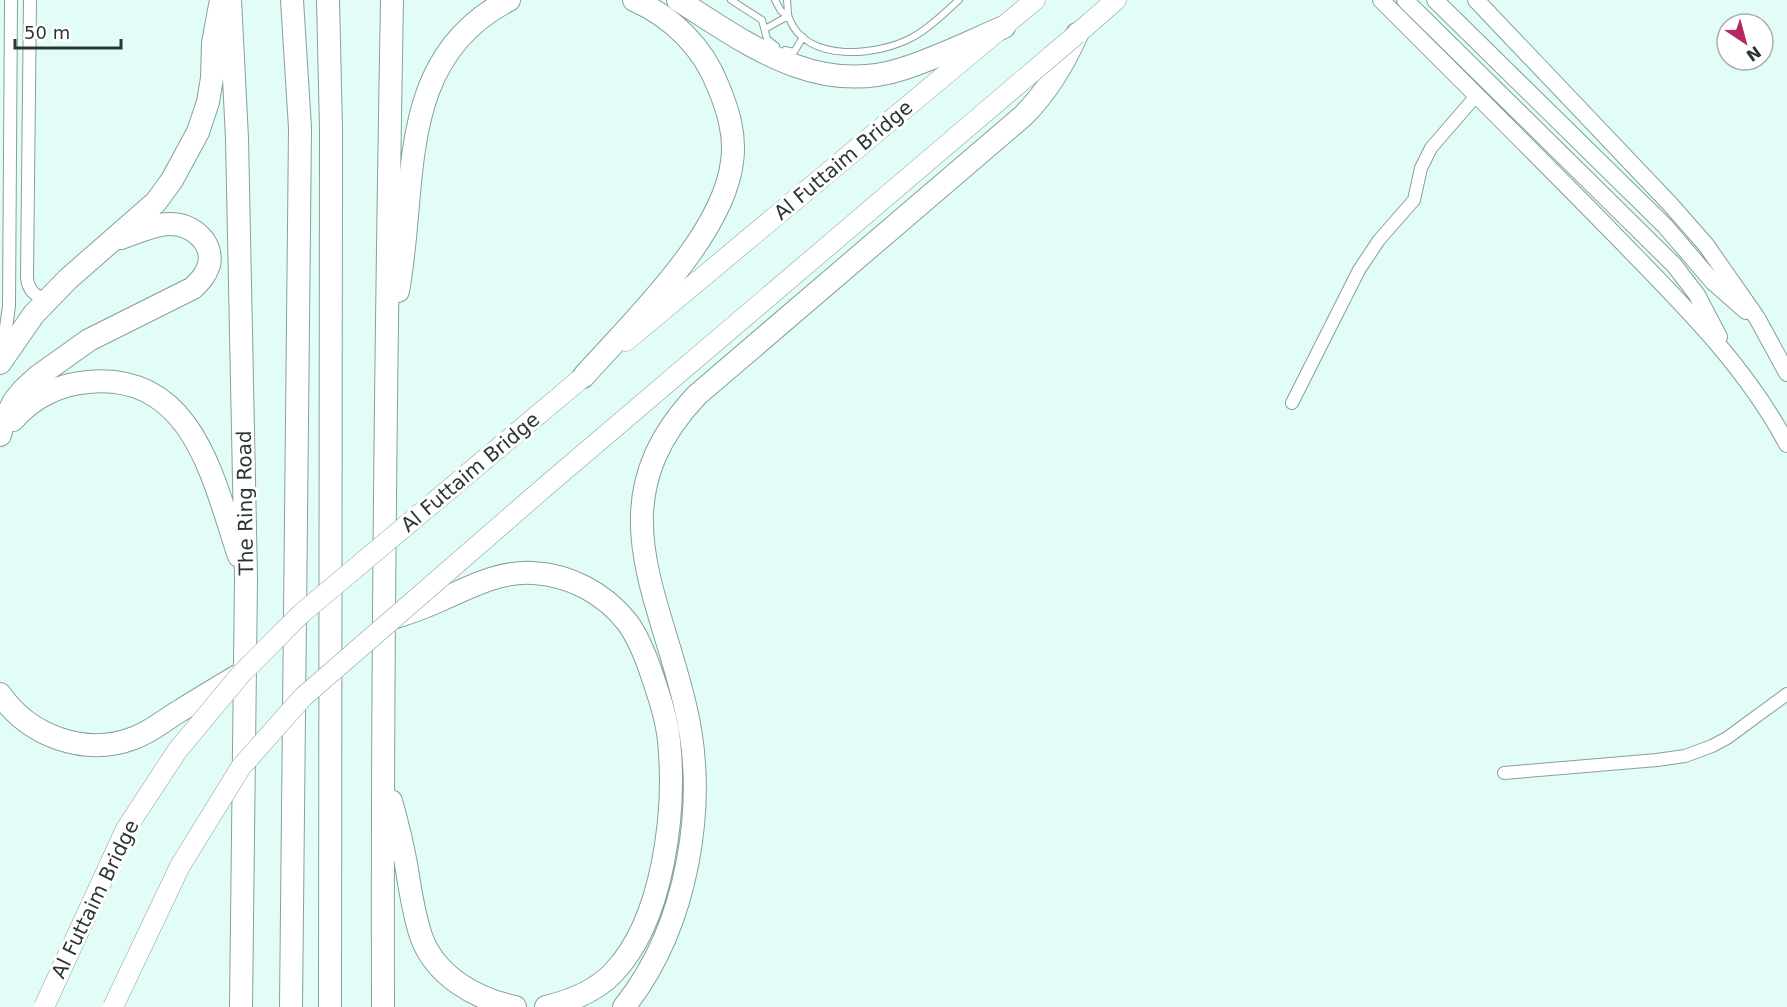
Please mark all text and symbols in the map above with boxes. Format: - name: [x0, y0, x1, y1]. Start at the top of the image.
- scale bar: [15, 12, 122, 50]
- north arrow: [1715, 12, 1775, 72]
- text: 50 m: [24, 22, 70, 43]
- text: N: [1743, 42, 1765, 65]
- street label: Al Futtaim Bridge: [769, 95, 917, 225]
- street label: Al Futtaim Bridge: [396, 407, 544, 537]
- street label: The Ring Road: [232, 430, 258, 577]
- street label: Al Futtaim Bridge: [46, 816, 144, 982]

